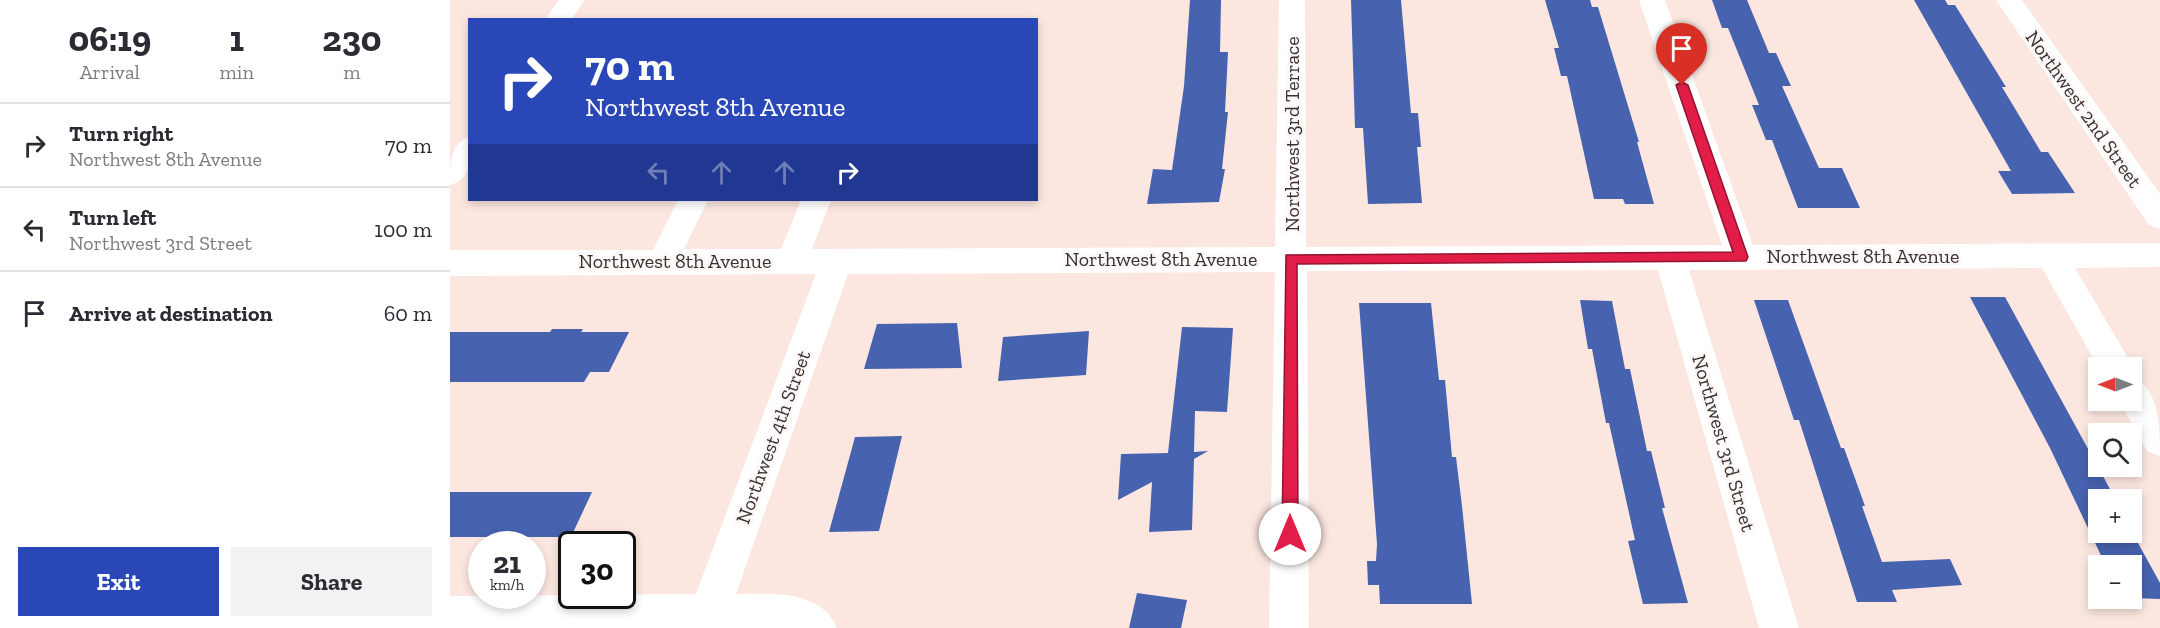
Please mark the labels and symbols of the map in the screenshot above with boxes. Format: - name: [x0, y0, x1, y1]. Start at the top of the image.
- pin: [1656, 23, 1707, 85]
- street label: Northwest 2nd Street: [2021, 26, 2148, 193]
- street label: Northwest 3rd Terrace: [1280, 36, 1304, 232]
- street label: Northwest 8th Avenue: [1767, 244, 1959, 268]
- street label: Northwest 8th Avenue: [1065, 247, 1257, 271]
- street label: Northwest 8th Avenue: [579, 249, 771, 273]
- street label: Northwest 4th Street: [730, 346, 816, 527]
- street label: Northwest 3rd Street: [1687, 352, 1761, 535]
- north arrow: [2088, 357, 2142, 411]
- position arrow: [1258, 502, 1322, 566]
- speed limit sign: 30: [558, 531, 636, 609]

